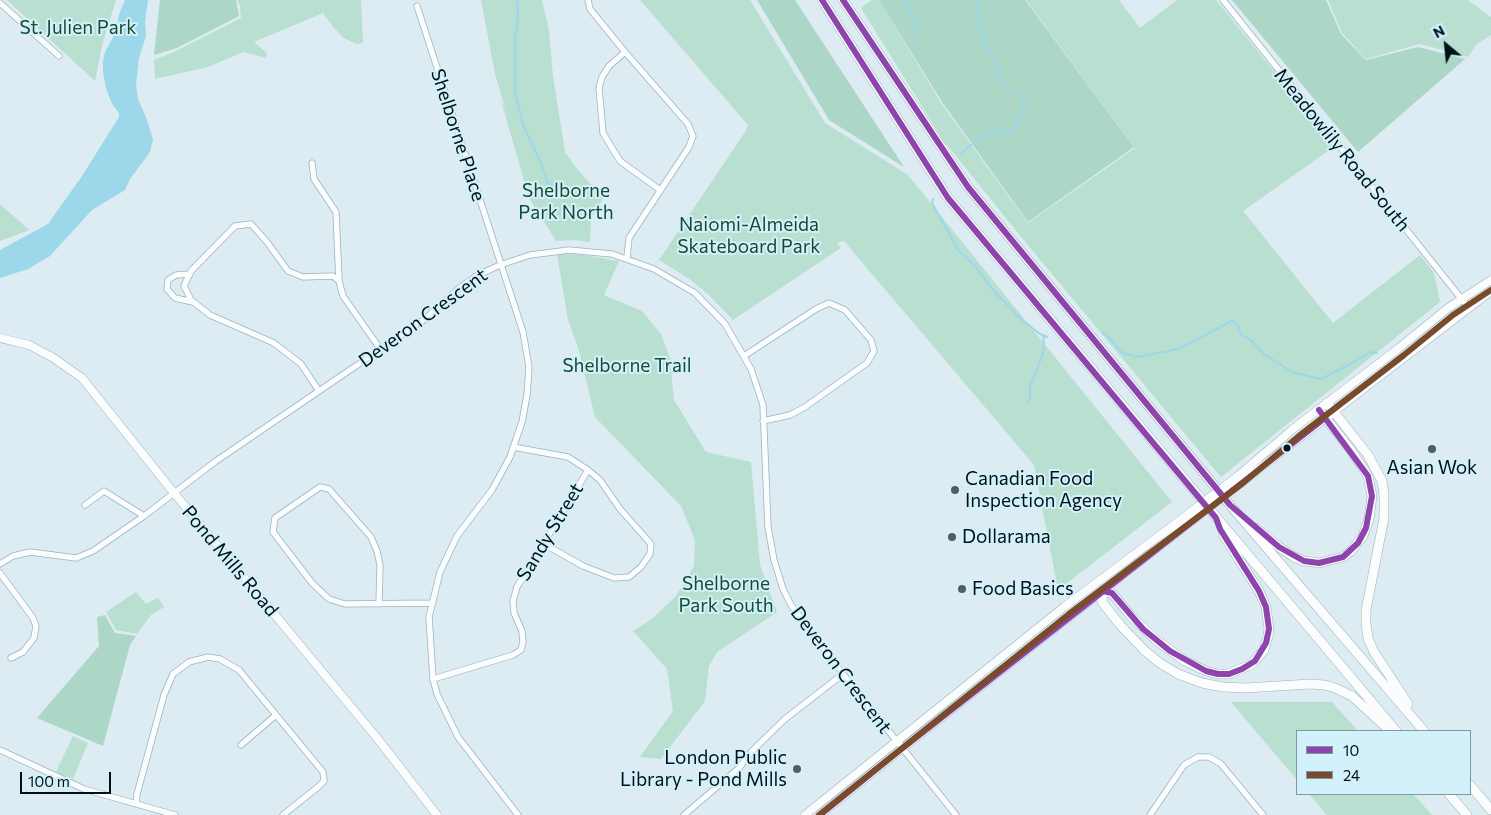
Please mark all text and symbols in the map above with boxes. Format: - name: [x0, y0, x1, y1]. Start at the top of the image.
- park label: St. Julien Park: [19, 17, 137, 39]
- north arrow: [1421, 20, 1471, 70]
- text: N: [1430, 21, 1447, 41]
- street label: Meadowlily Road South: [1269, 64, 1415, 236]
- street label: Shelborne Place: [426, 66, 490, 204]
- park label: Shelborne Park North: [518, 180, 614, 224]
- park label: Naiomi-Almeida Skateboard Park: [677, 214, 821, 258]
- street label: Deveron Crescent: [354, 264, 492, 372]
- park label: Shelborne Trail: [562, 355, 692, 377]
- unlabelled marker: [1282, 443, 1292, 453]
- marker: Asian Wok: [1426, 443, 1438, 455]
- place label: Asian Wok: [1387, 457, 1477, 479]
- place label: Canadian Food Inspection Agency: [965, 468, 1122, 512]
- street label: Sandy Street: [512, 479, 588, 585]
- marker: Canadian Food Inspection Agency: [949, 484, 961, 496]
- street label: Pond Mills Road: [177, 501, 283, 621]
- place label: Dollarama: [962, 526, 1051, 548]
- marker: Dollarama: [946, 531, 958, 543]
- park label: Shelborne Park South: [678, 573, 774, 617]
- place label: Food Basics: [972, 578, 1074, 600]
- marker: Food Basics: [956, 583, 968, 595]
- street label: Deveron Crescent: [786, 602, 896, 738]
- legend: [1296, 730, 1471, 795]
- text: 10: [1343, 741, 1359, 759]
- place label: London Public Library - Pond Mills: [620, 747, 787, 791]
- scale bar: [22, 762, 114, 794]
- marker: London Public Library - Pond Mills: [791, 763, 803, 775]
- text: 24: [1343, 766, 1360, 784]
- text: 100 m: [28, 772, 70, 790]

